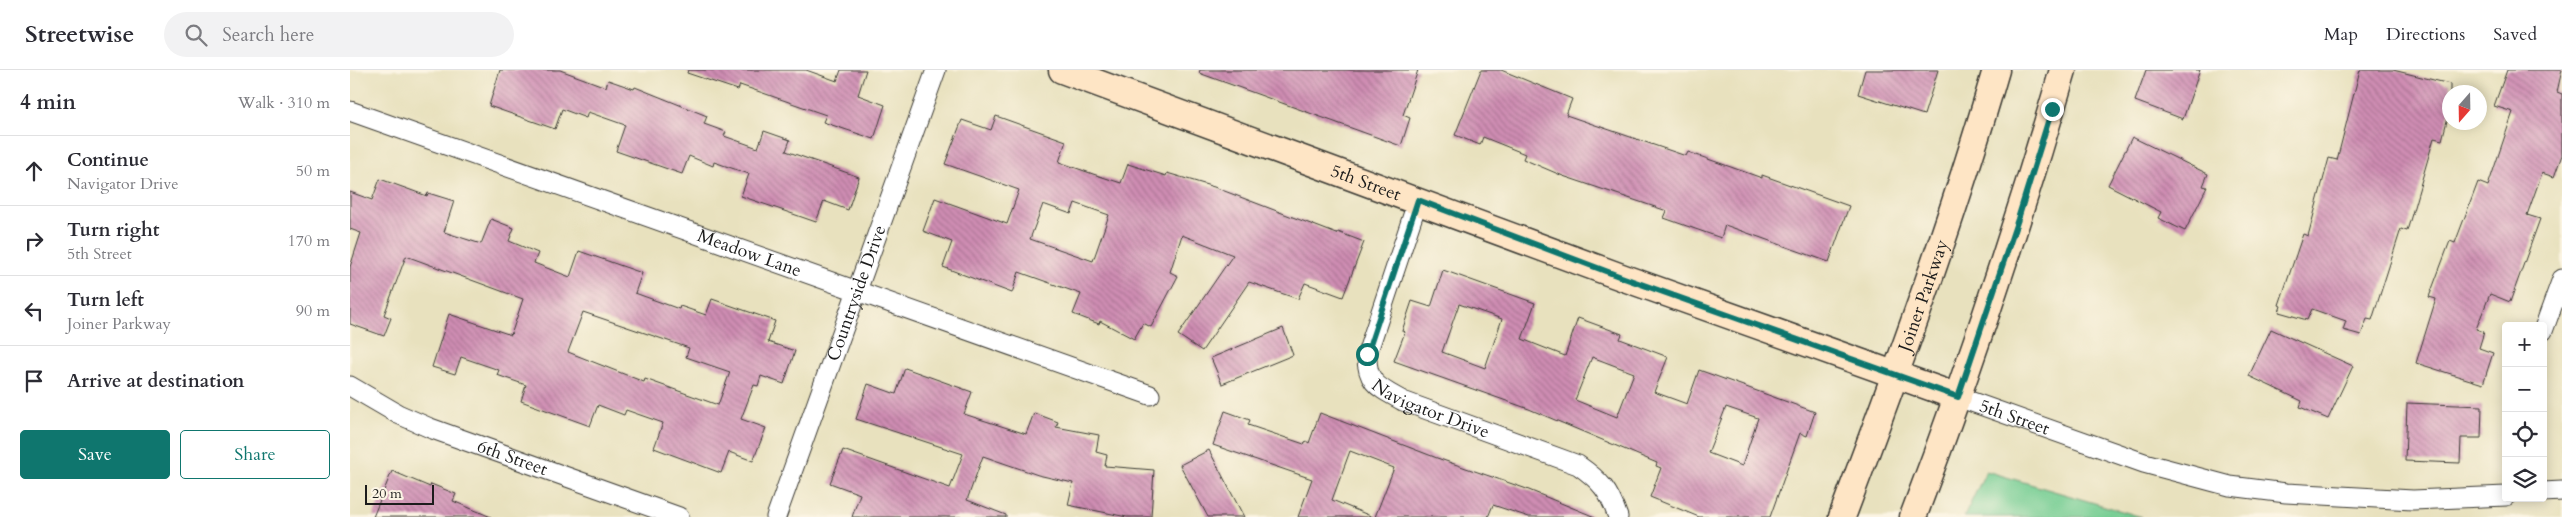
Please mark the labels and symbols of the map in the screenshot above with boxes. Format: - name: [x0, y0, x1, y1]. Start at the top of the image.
- north arrow: [2442, 85, 2487, 130]
- route end: [2041, 98, 2064, 121]
- street label: 5th Street: [1327, 159, 1405, 207]
- street label: Countryside Drive: [821, 222, 892, 364]
- street label: Meadow Lane: [694, 223, 805, 283]
- street label: Joiner Parkway: [1891, 236, 1955, 358]
- route start: [1356, 343, 1379, 366]
- street label: Navigator Drive: [1366, 373, 1493, 445]
- street label: 5th Street: [1976, 394, 2053, 442]
- street label: 6th Street: [474, 434, 551, 482]
- scale bar: [365, 482, 434, 505]

